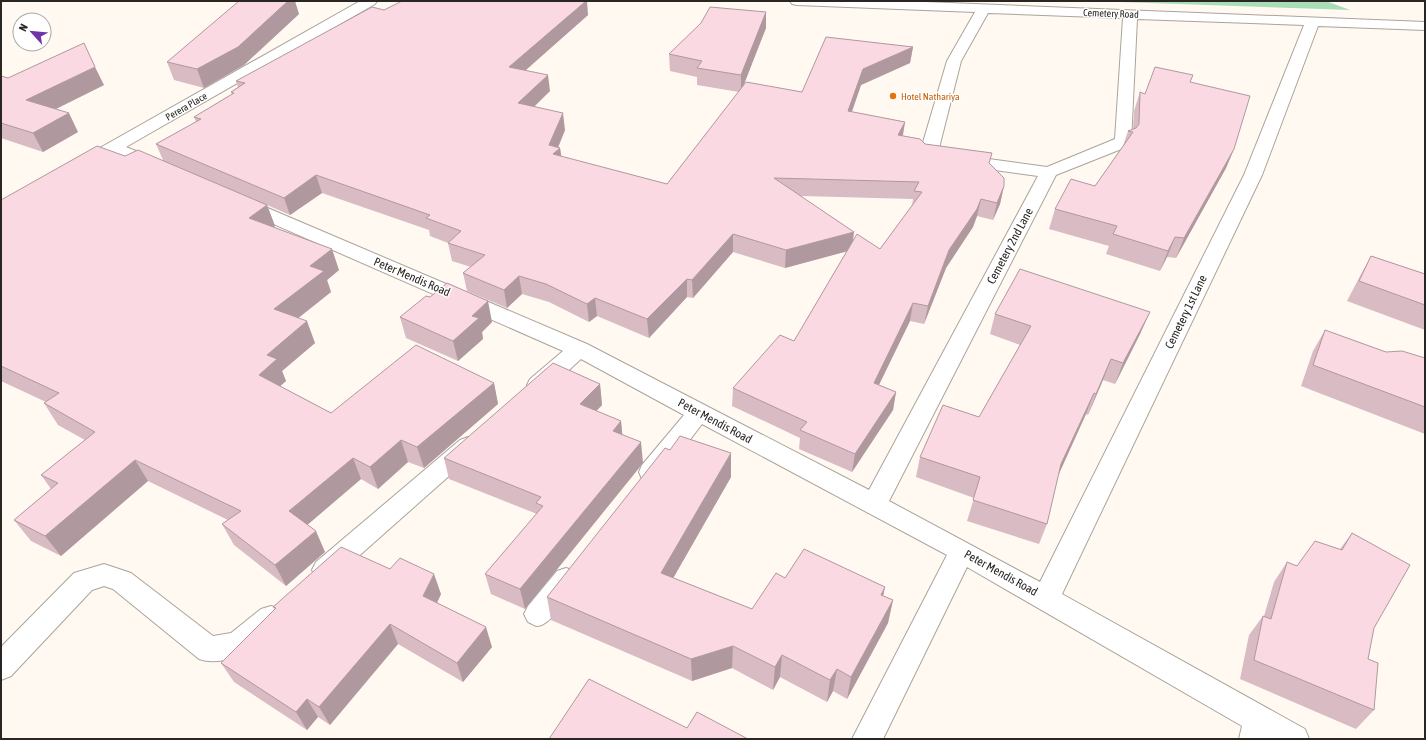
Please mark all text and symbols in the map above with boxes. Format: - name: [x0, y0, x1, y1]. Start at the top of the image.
- street label: Cemetery Road: [1083, 7, 1139, 20]
- north arrow: [12, 12, 52, 52]
- text: N: [16, 22, 30, 33]
- street label: Perera Place: [164, 90, 209, 123]
- marker: Hotel Nathariya: [888, 91, 898, 101]
- place label: Hotel Nathariya: [901, 91, 960, 102]
- street label: Cemetery 2nd Lane: [984, 206, 1036, 286]
- street label: Peter Mendis Road: [372, 255, 452, 299]
- street label: Cemetery 1st Lane: [1162, 273, 1210, 351]
- street label: Peter Mendis Road: [676, 396, 754, 446]
- street label: Peter Mendis Road: [962, 547, 1040, 599]

